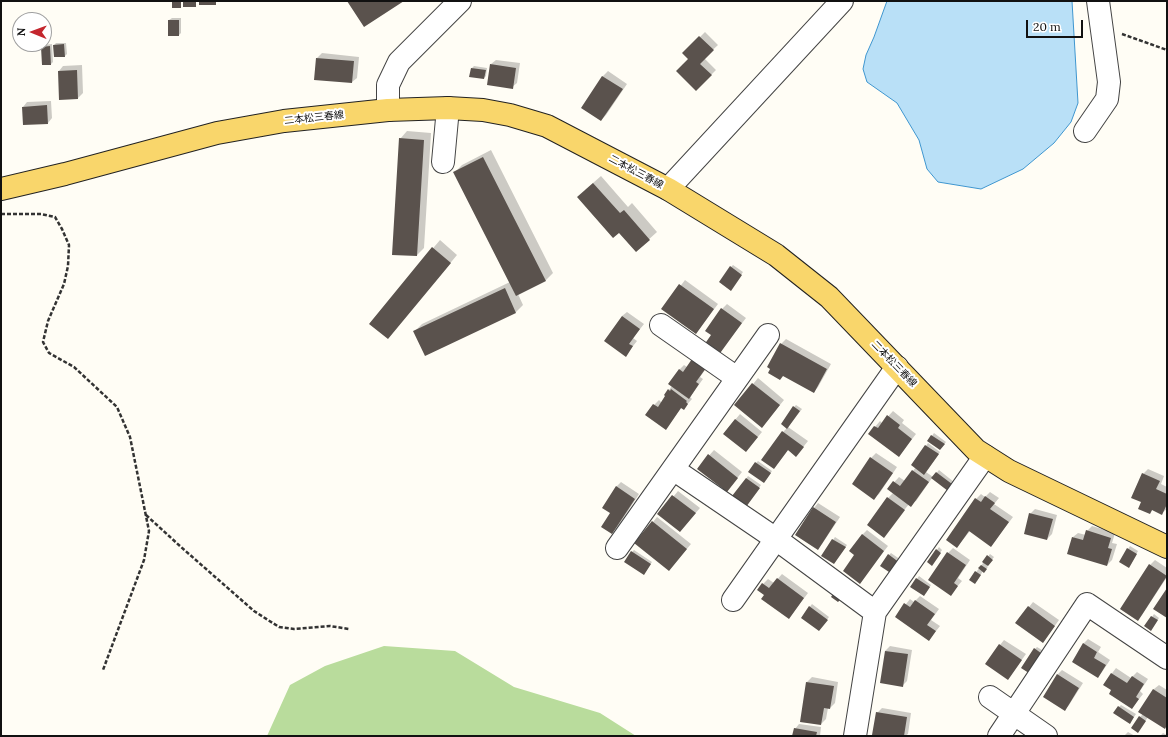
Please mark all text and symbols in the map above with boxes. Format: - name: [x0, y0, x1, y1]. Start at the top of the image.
- north arrow: [12, 12, 52, 52]
- scale bar: [1028, 12, 1085, 38]
- text: 20 m: [1033, 19, 1061, 34]
- text: N: [14, 27, 28, 36]
- street label: 二本松三春線: [284, 109, 344, 127]
- street label: 二本松三春線: [607, 153, 665, 191]
- street label: 二本松三春線: [869, 338, 919, 390]

